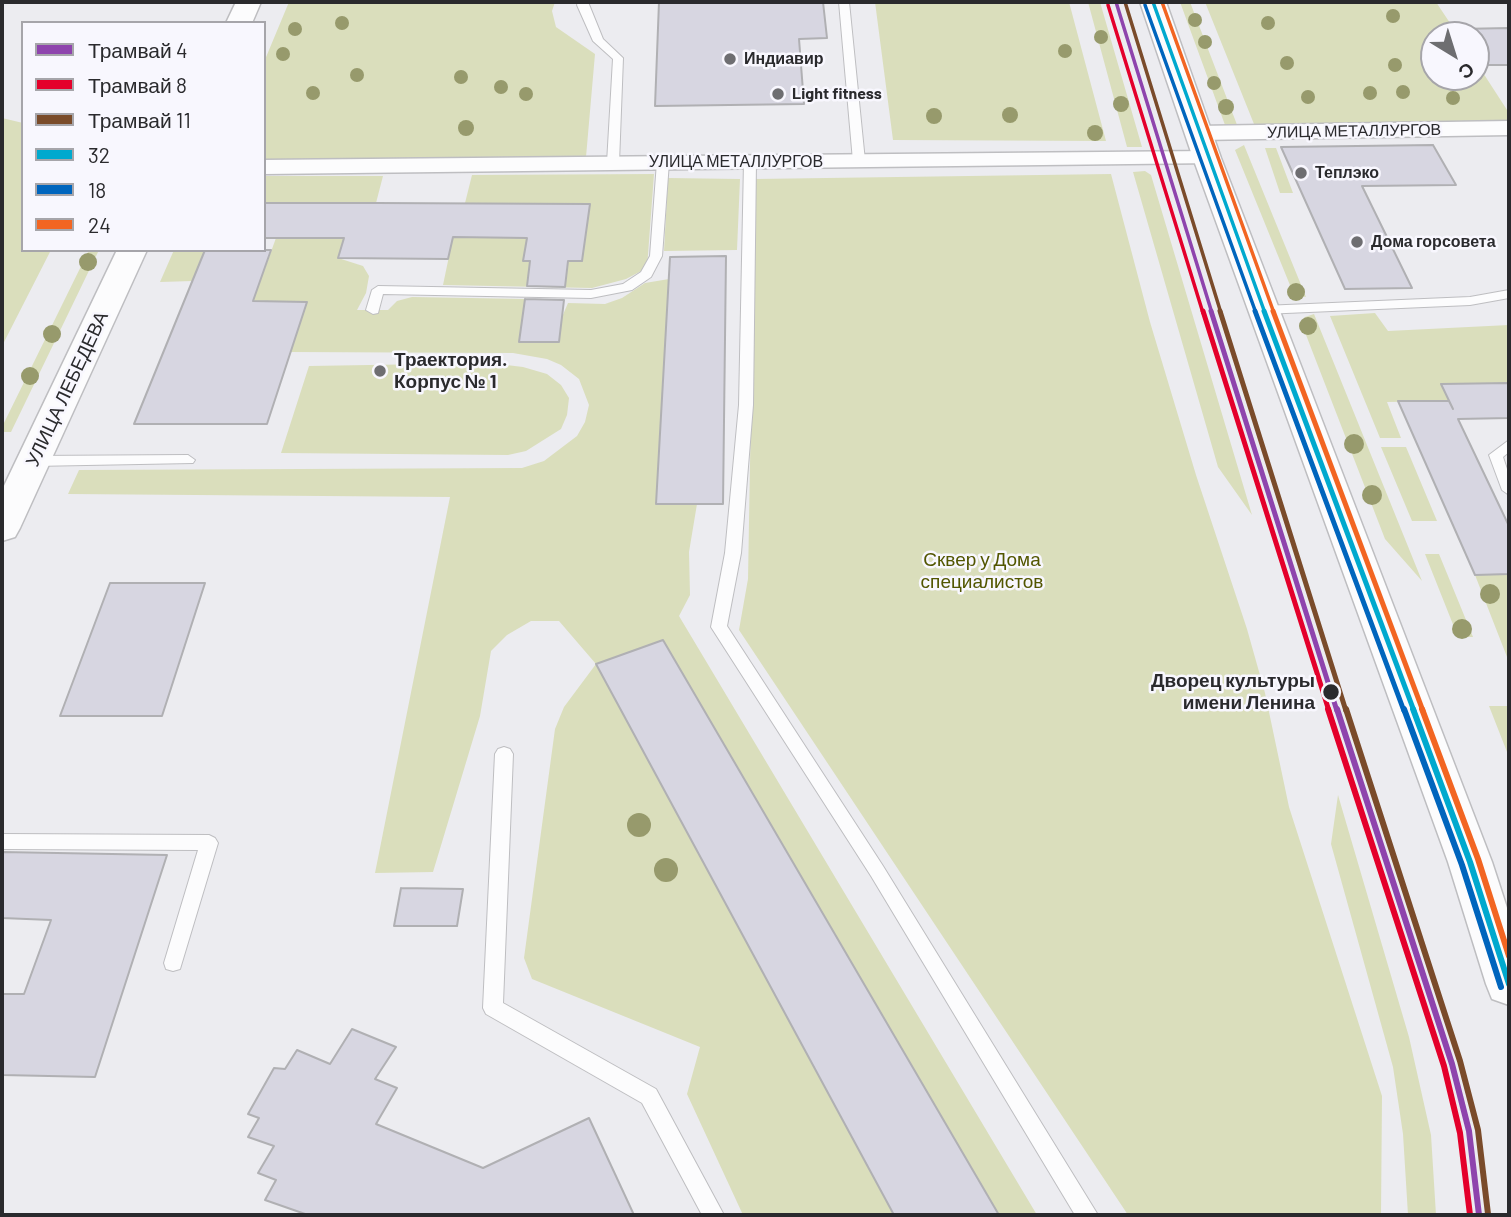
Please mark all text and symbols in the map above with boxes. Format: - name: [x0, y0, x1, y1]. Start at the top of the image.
- legend: [21, 21, 266, 252]
- north arrow: [1420, 21, 1490, 91]
- text: Трамвай 4: [88, 37, 188, 62]
- place label: Индиавир: [744, 49, 824, 69]
- marker: Индиавир: [722, 51, 738, 67]
- text: С: [1455, 58, 1480, 85]
- text: Трамвай 8: [88, 72, 187, 97]
- place label: Light fitness: [792, 84, 882, 104]
- marker: Light fitness: [770, 86, 786, 102]
- text: Трамвай 11: [88, 107, 191, 132]
- street label: УЛИЦА МЕТАЛЛУРГОВ: [1267, 120, 1441, 142]
- text: 32: [88, 142, 110, 167]
- street label: УЛИЦА МЕТАЛЛУРГОВ: [649, 152, 823, 172]
- place label: Теплэко: [1315, 163, 1379, 183]
- marker: Теплэко: [1293, 165, 1309, 181]
- text: 18: [88, 177, 106, 202]
- text: 24: [88, 212, 111, 237]
- place label: Дома горсовета: [1371, 232, 1496, 252]
- marker: Дома горсовета: [1349, 234, 1365, 250]
- street label: УЛИЦА ЛЕБЕДЕВА: [21, 308, 113, 470]
- place label: Траектория. Корпус № 1: [394, 349, 507, 393]
- marker: Траектория. Корпус № 1: [372, 363, 388, 379]
- park label: Сквер у Дома специалистов: [921, 549, 1043, 593]
- place label: Дворец культуры имени Ленина: [1151, 670, 1315, 714]
- marker: Дворец культуры имени Ленина: [1321, 682, 1341, 702]

